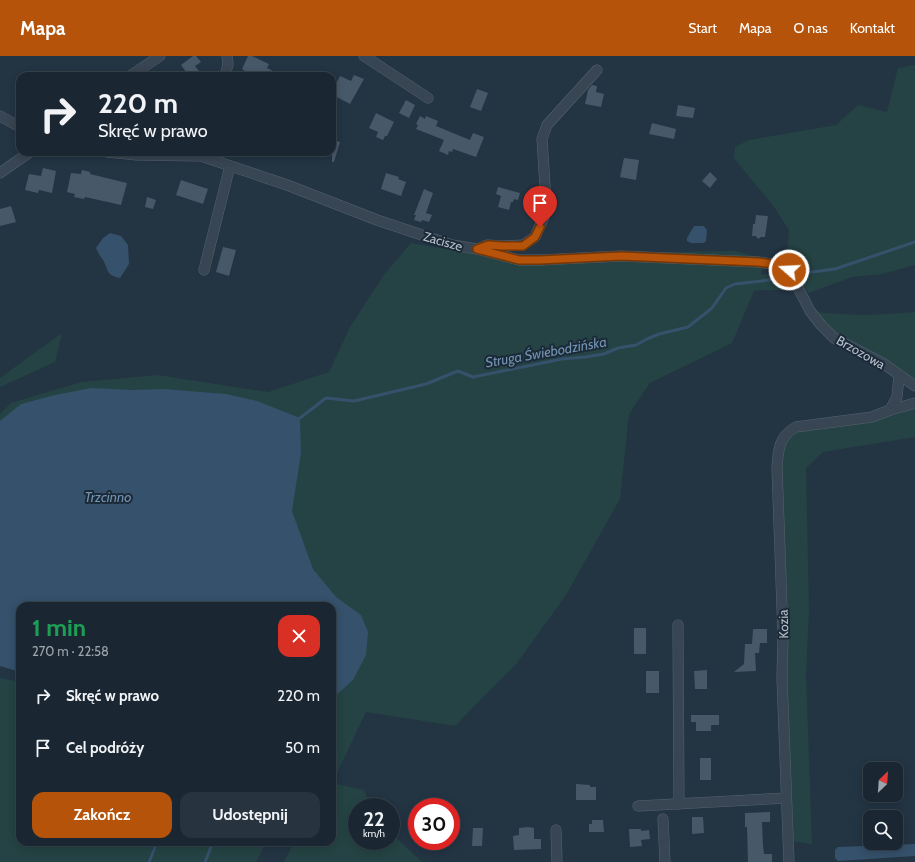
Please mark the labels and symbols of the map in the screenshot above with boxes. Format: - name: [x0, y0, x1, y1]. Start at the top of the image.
- pin: [523, 186, 557, 227]
- street label: Zacisze: [422, 228, 465, 254]
- position arrow: [768, 249, 810, 291]
- water label: Struga Świebodzińska: [484, 332, 608, 372]
- street label: Brzozowa: [834, 332, 889, 373]
- water label: Trzcinno: [85, 488, 131, 506]
- street label: Kozia: [775, 609, 791, 639]
- north arrow: [863, 762, 903, 802]
- speed limit sign: 30: [408, 798, 460, 850]

